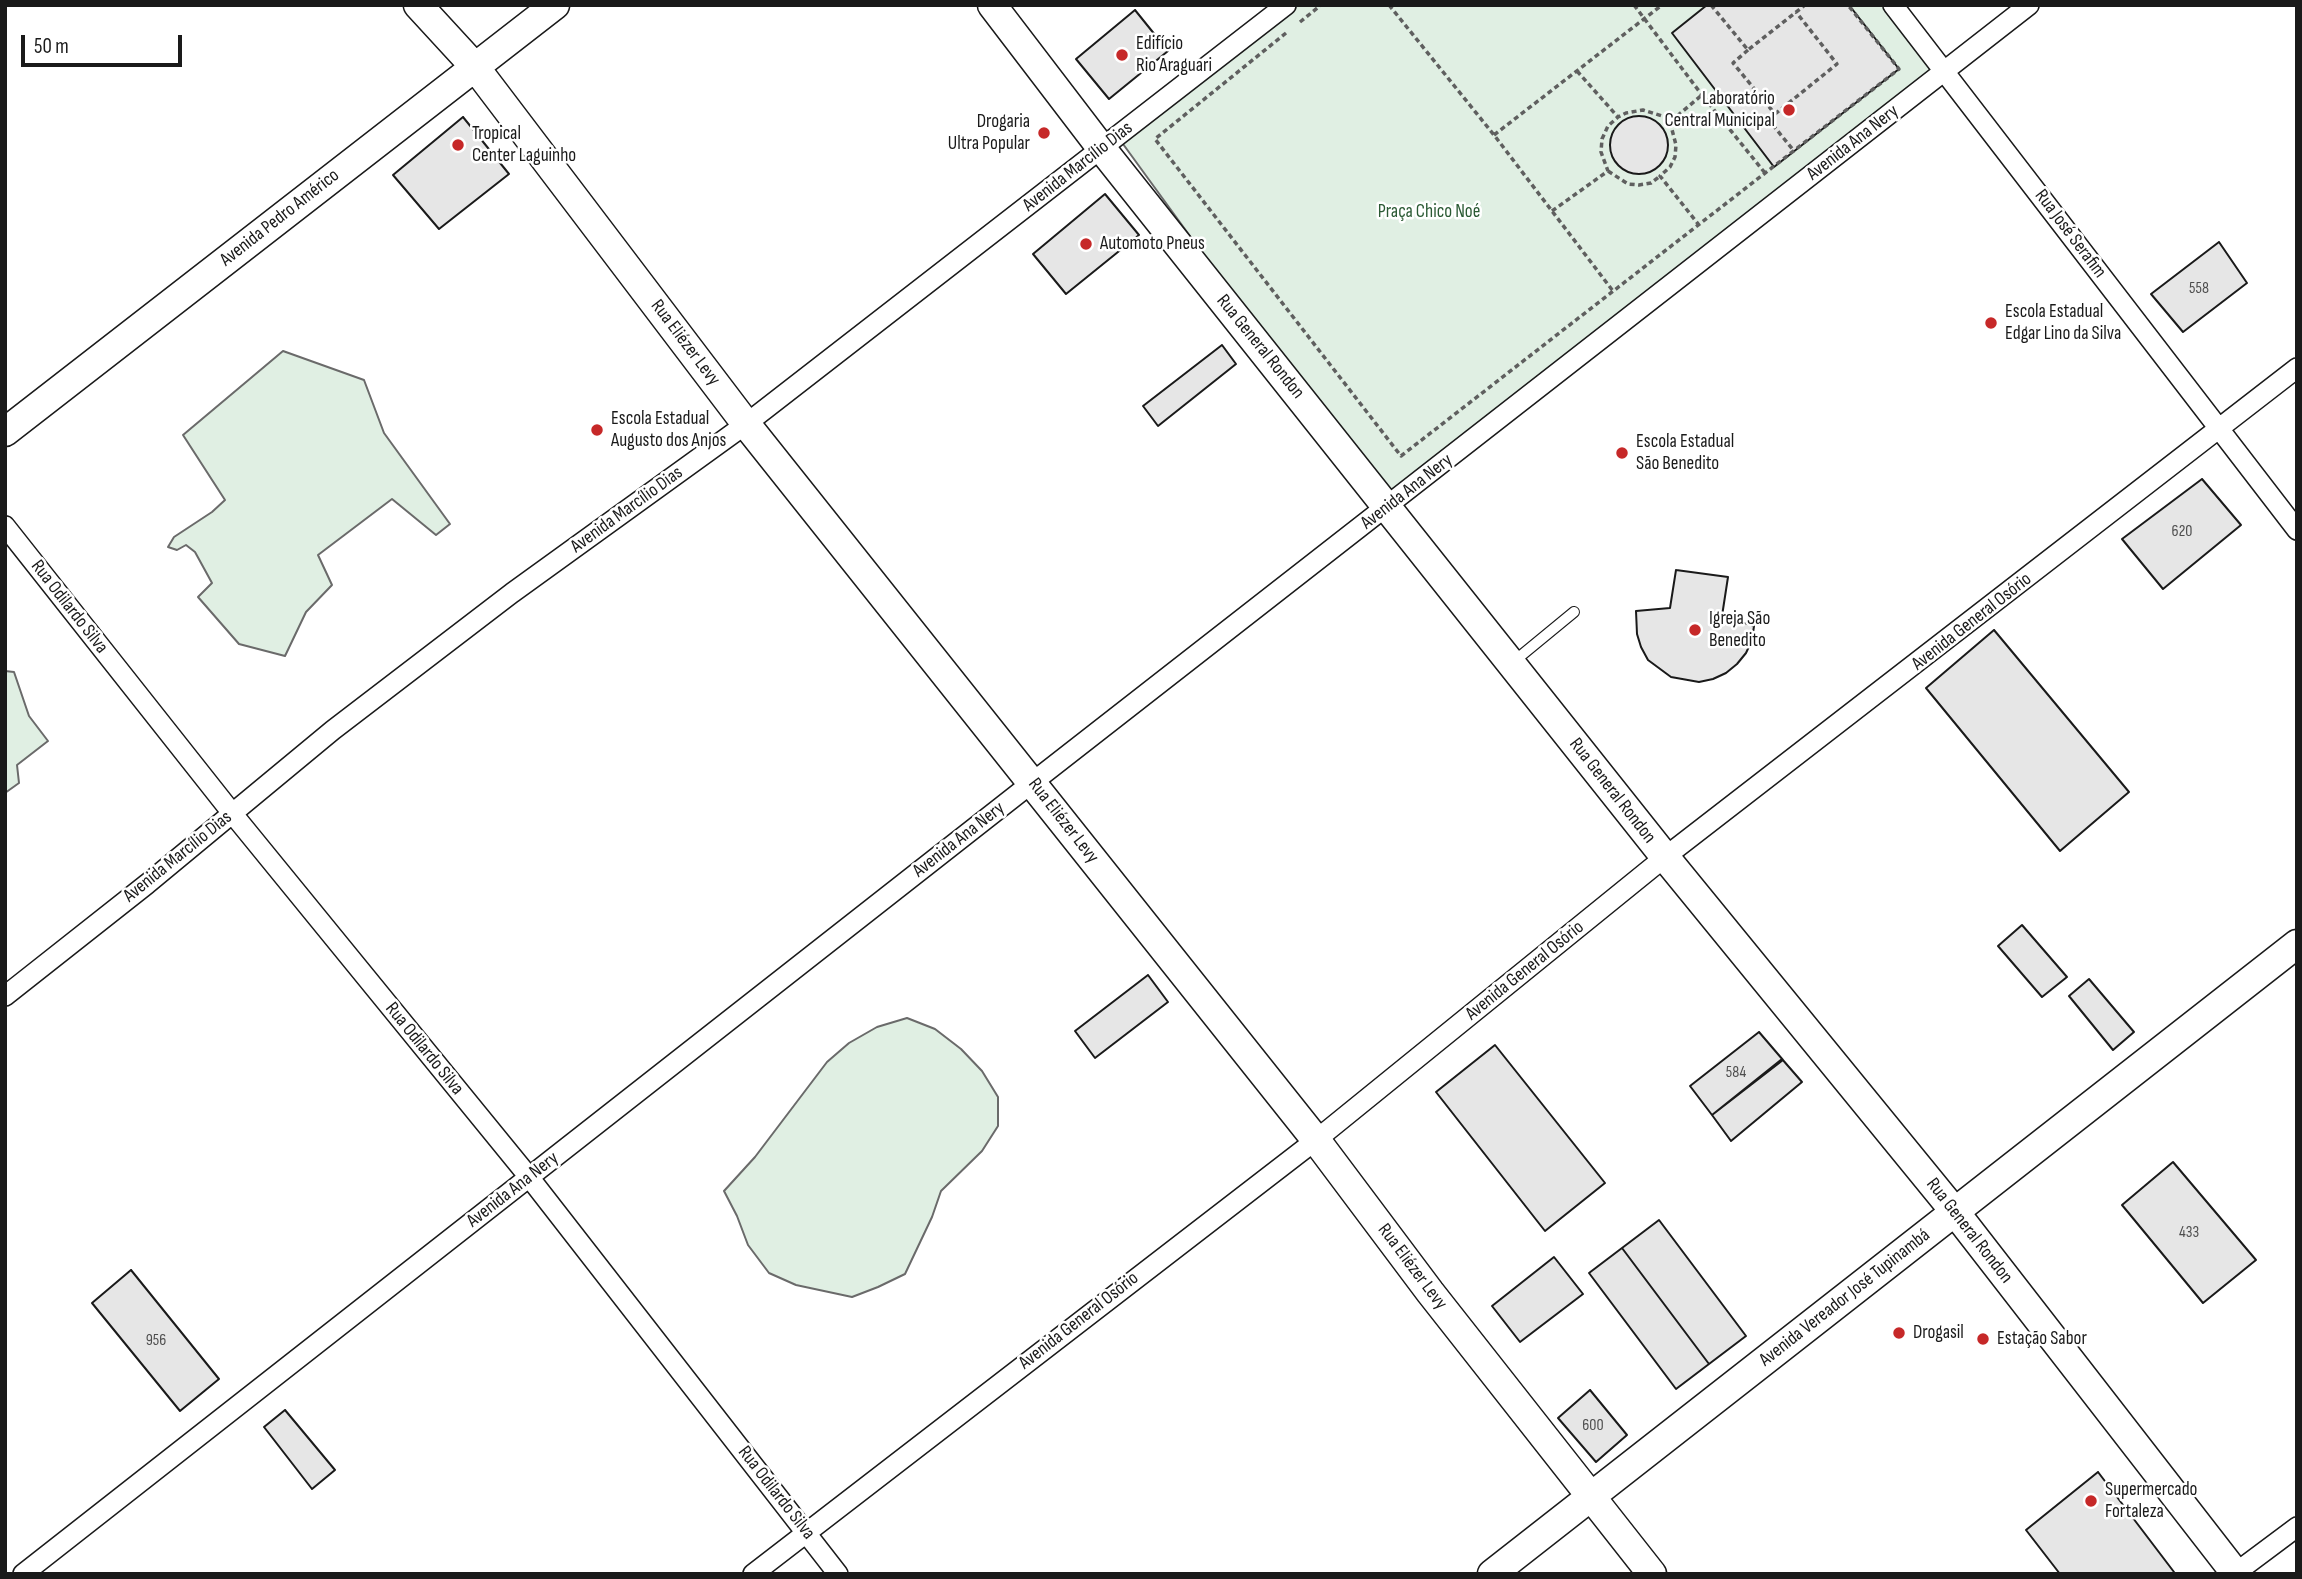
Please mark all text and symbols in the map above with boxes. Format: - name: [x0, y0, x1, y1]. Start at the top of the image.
- scale bar: [24, 21, 186, 65]
- place label: Edifício Rio Araguari: [1136, 33, 1212, 77]
- text: 50 m: [34, 34, 69, 59]
- marker: Edifício Rio Araguari: [1114, 47, 1130, 63]
- place label: Laboratório Central Municipal: [1665, 88, 1775, 132]
- street label: Avenida Ana Nery: [1803, 100, 1903, 186]
- marker: Laboratório Central Municipal: [1781, 102, 1797, 118]
- place label: Drogaria Ultra Popular: [948, 111, 1030, 155]
- street label: Avenida Marcílio Dias: [1019, 117, 1137, 217]
- place label: Tropical Center Laguinho: [472, 123, 576, 167]
- marker: Drogaria Ultra Popular: [1036, 125, 1052, 141]
- marker: Tropical Center Laguinho: [450, 137, 466, 153]
- street label: Avenida Pedro Américo: [216, 164, 344, 272]
- street label: Rua José Serafim: [2029, 185, 2111, 283]
- park label: Praça Chico Noé: [1378, 201, 1480, 223]
- place label: Automoto Pneus: [1100, 233, 1205, 255]
- marker: Automoto Pneus: [1078, 236, 1094, 252]
- house number: 558: [2189, 279, 2209, 299]
- street label: Rua General Rondon: [1211, 290, 1309, 404]
- street label: Rua Eliézer Levy: [645, 296, 725, 390]
- place label: Escola Estadual Edgar Lino da Silva: [2005, 301, 2121, 345]
- marker: Escola Estadual Edgar Lino da Silva: [1983, 315, 1999, 331]
- place label: Escola Estadual Augusto dos Anjos: [611, 408, 726, 452]
- marker: Escola Estadual Augusto dos Anjos: [589, 422, 605, 438]
- place label: Escola Estadual São Benedito: [1636, 431, 1734, 475]
- marker: Escola Estadual São Benedito: [1614, 445, 1630, 461]
- street label: Avenida Ana Nery: [1357, 449, 1457, 535]
- street label: Avenida Marcílio Dias: [567, 462, 687, 558]
- house number: 620: [2172, 522, 2192, 542]
- street label: Rua Odilardo Silva: [25, 556, 113, 658]
- street label: Avenida General Osório: [1908, 568, 2036, 676]
- place label: Igreja São Benedito: [1709, 608, 1770, 652]
- marker: Igreja São Benedito: [1687, 622, 1703, 638]
- street label: Rua General Rondon: [1564, 734, 1660, 848]
- street label: Rua Eliézer Levy: [1023, 774, 1103, 868]
- street label: Avenida Ana Nery: [909, 797, 1009, 883]
- street label: Avenida Marcílio Dias: [119, 806, 237, 908]
- street label: Avenida General Osório: [1461, 916, 1589, 1026]
- street label: Rua Odilardo Silva: [380, 998, 468, 1100]
- house number: 584: [1726, 1063, 1746, 1083]
- street label: Avenida Ana Nery: [463, 1147, 563, 1233]
- street label: Rua General Rondon: [1921, 1174, 2017, 1288]
- street label: Rua Eliézer Levy: [1372, 1220, 1452, 1314]
- house number: 433: [2179, 1223, 2199, 1243]
- street label: Avenida Vereador José Tupinambá: [1755, 1224, 1935, 1372]
- street label: Avenida General Osório: [1015, 1267, 1143, 1375]
- place label: Drogasil: [1913, 1322, 1964, 1344]
- marker: Drogasil: [1891, 1325, 1907, 1341]
- place label: Estação Sabor: [1997, 1328, 2087, 1350]
- house number: 956: [146, 1331, 166, 1351]
- marker: Estação Sabor: [1975, 1331, 1991, 1347]
- house number: 600: [1582, 1416, 1604, 1436]
- street label: Rua Odilardo Silva: [732, 1442, 820, 1544]
- place label: Supermercado Fortaleza: [2105, 1479, 2197, 1523]
- marker: Supermercado Fortaleza: [2083, 1493, 2099, 1509]

